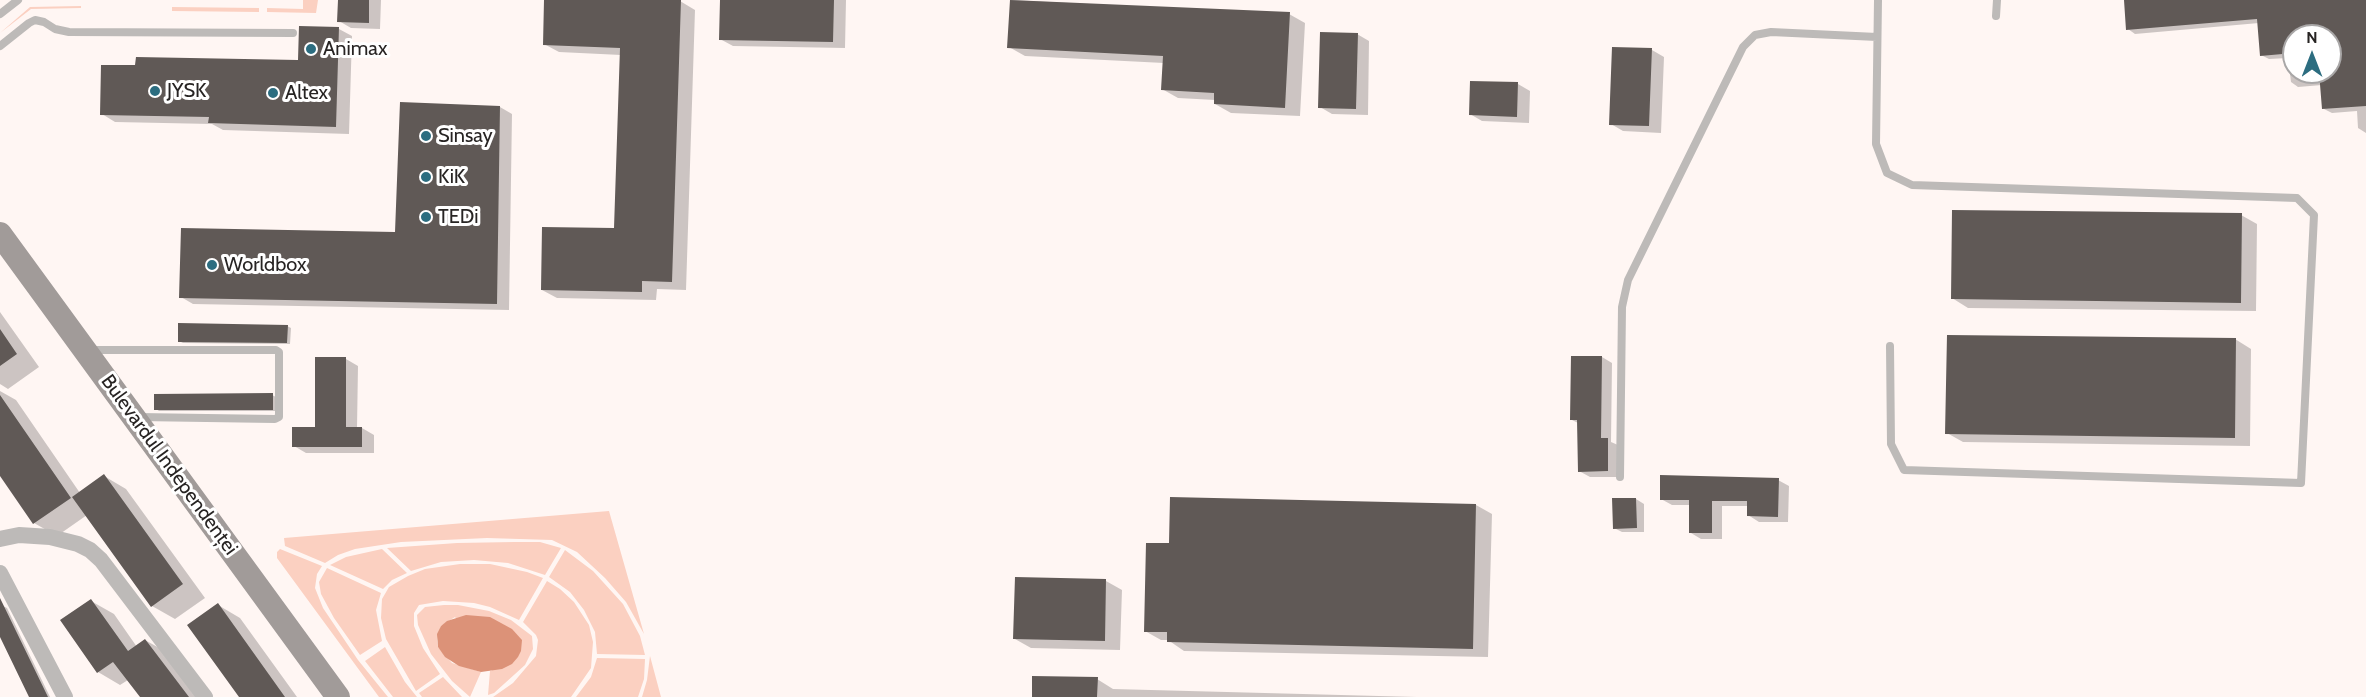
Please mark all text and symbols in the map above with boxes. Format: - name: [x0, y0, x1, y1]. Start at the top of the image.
- north arrow: [2282, 24, 2342, 84]
- text: N: [2306, 28, 2318, 47]
- place label: Animax: [323, 37, 387, 61]
- marker: Animax: [304, 42, 318, 56]
- place label: JYSK: [167, 79, 206, 103]
- place label: Altex: [285, 81, 328, 105]
- marker: JYSK: [148, 84, 162, 98]
- marker: Altex: [266, 86, 280, 100]
- place label: Sinsay: [438, 124, 493, 148]
- marker: Sinsay: [419, 129, 433, 143]
- place label: KiK: [438, 165, 465, 189]
- marker: KiK: [419, 170, 433, 184]
- place label: TEDi: [438, 205, 478, 229]
- marker: TEDi: [419, 210, 433, 224]
- place label: Worldbox: [224, 253, 306, 277]
- marker: Worldbox: [205, 258, 219, 272]
- street label: Bulevardul Independenței: [96, 370, 242, 560]

